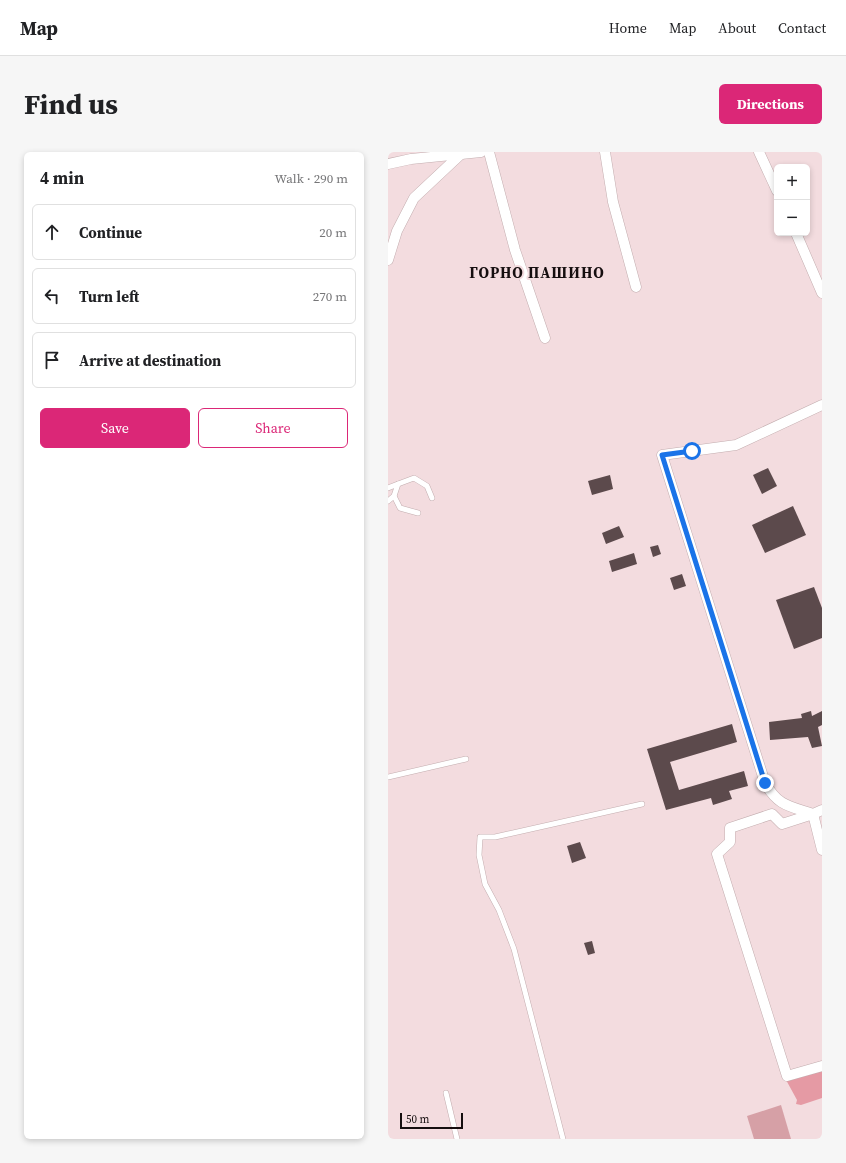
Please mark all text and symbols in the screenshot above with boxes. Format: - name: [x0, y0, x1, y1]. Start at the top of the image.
- text: Map: [20, 15, 58, 41]
- text: Home: [609, 18, 647, 38]
- text: Map: [669, 18, 696, 38]
- text: About: [718, 18, 756, 38]
- text: Contact: [778, 18, 826, 38]
- button: Directions: [719, 84, 822, 124]
- text: Find us: [24, 85, 118, 123]
- map controls: [774, 164, 810, 236]
- button: +: [774, 164, 810, 200]
- text: 4 min: [40, 166, 84, 190]
- text: Walk · 290 m: [275, 170, 348, 187]
- button: −: [774, 200, 810, 236]
- icon: ahead: [41, 221, 63, 243]
- text: Continue: [79, 222, 142, 243]
- text: 20 m: [319, 224, 347, 241]
- district label: ГОРНО ПАШИНО: [469, 262, 605, 283]
- icon: left: [41, 285, 63, 307]
- text: Turn left: [79, 286, 139, 307]
- text: 270 m: [313, 288, 347, 305]
- icon: arrive: [41, 349, 63, 371]
- text: Arrive at destination: [79, 350, 221, 371]
- button: Save: [40, 408, 190, 448]
- button: Share: [198, 408, 348, 448]
- route start: [683, 442, 701, 460]
- route end: [756, 774, 774, 792]
- scale bar: [400, 1111, 463, 1130]
- text: 50 m: [406, 1112, 429, 1127]

